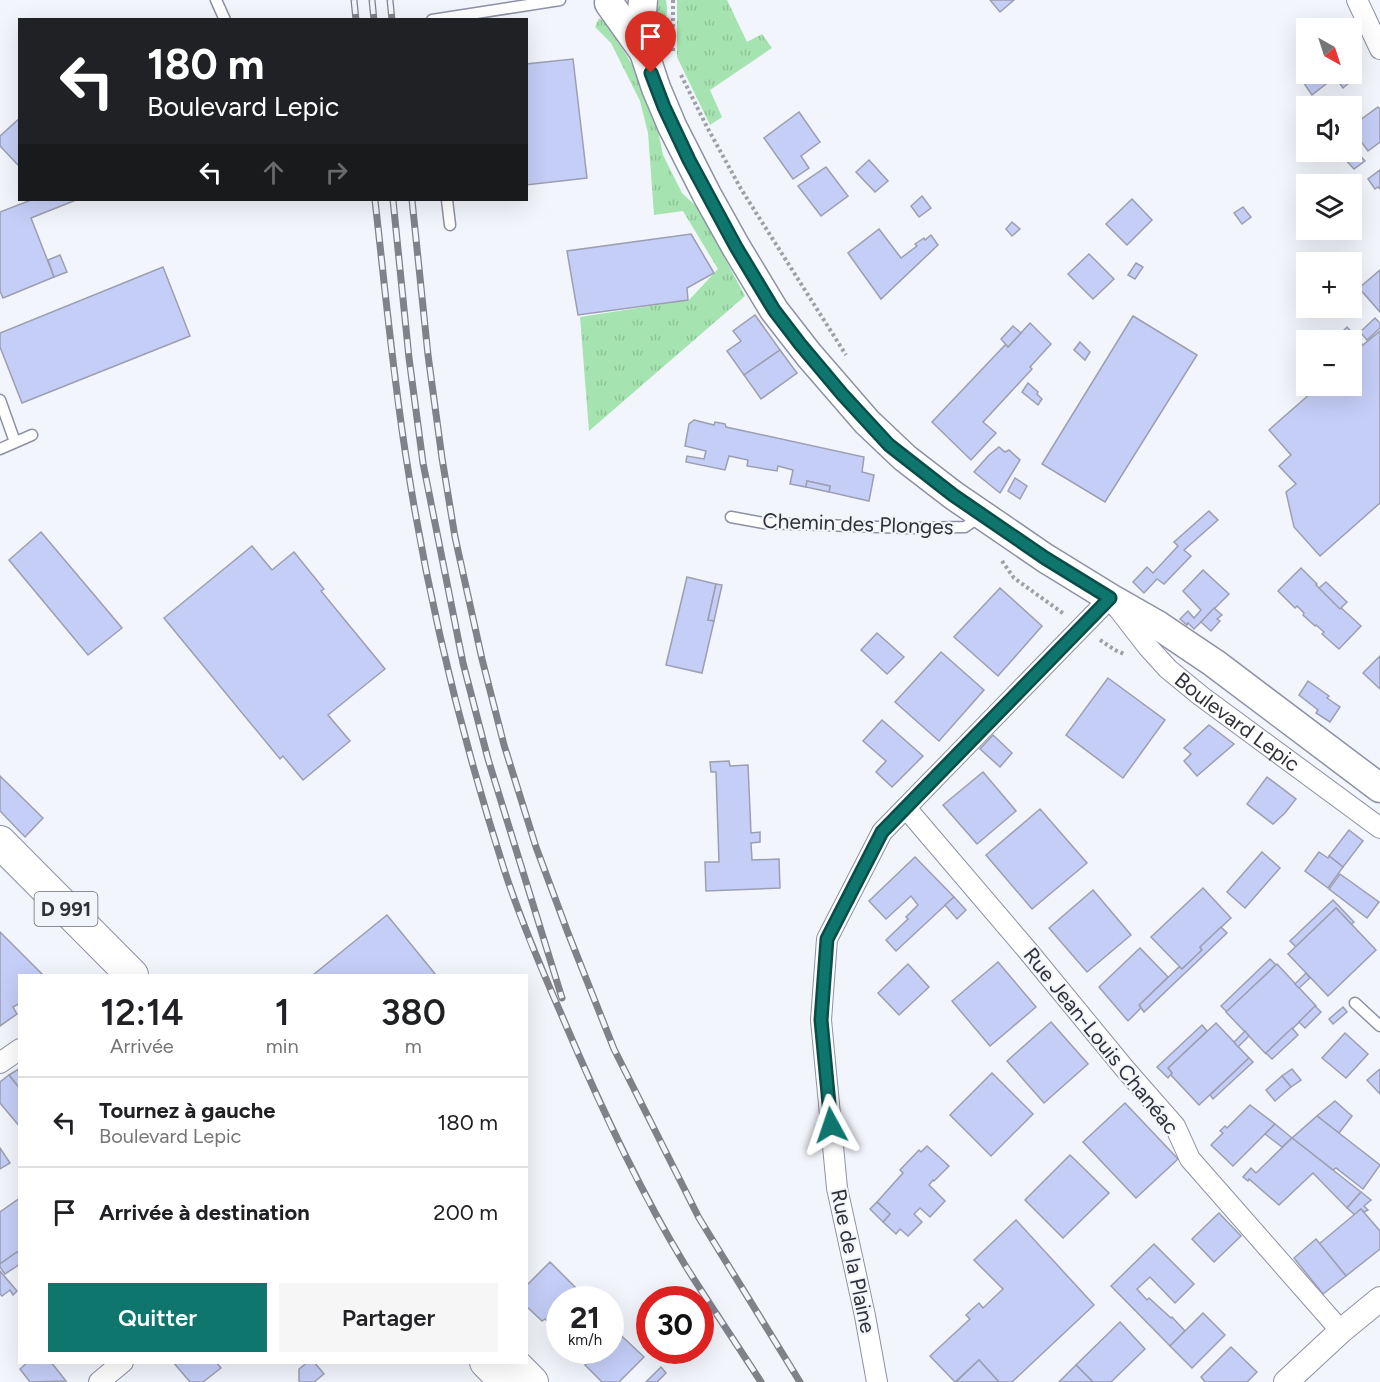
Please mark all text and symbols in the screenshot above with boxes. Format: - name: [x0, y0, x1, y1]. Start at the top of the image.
- pin: [625, 11, 676, 73]
- north arrow: [1296, 18, 1362, 84]
- map controls: [1296, 18, 1362, 396]
- icon: arrive: [634, 20, 667, 53]
- text: 180 m: [147, 39, 264, 90]
- icon: left: [48, 42, 126, 120]
- text: Boulevard Lepic: [147, 90, 339, 123]
- button: sound: [1296, 96, 1362, 162]
- icon: left: [194, 156, 227, 189]
- icon: ahead: [257, 156, 290, 189]
- icon: right: [320, 156, 353, 189]
- button: layers: [1296, 174, 1362, 240]
- button: +: [1296, 252, 1362, 318]
- button: −: [1296, 330, 1362, 396]
- street label: Chemin des Plonges: [762, 508, 954, 539]
- street label: Boulevard Lepic: [1170, 667, 1305, 776]
- road number: D 991: [34, 892, 98, 926]
- street label: Rue Jean-Louis Chanéac: [1019, 942, 1184, 1139]
- text: 12:14: [100, 991, 184, 1034]
- text: 1: [275, 991, 290, 1034]
- text: 380: [381, 991, 446, 1034]
- text: Arrivée: [110, 1034, 174, 1058]
- text: min: [266, 1034, 299, 1058]
- text: m: [405, 1034, 422, 1058]
- position arrow: [799, 1093, 863, 1157]
- text: Tournez à gauche: [99, 1097, 275, 1124]
- icon: left: [48, 1106, 81, 1139]
- text: 180 m: [437, 1109, 498, 1136]
- text: Boulevard Lepic: [99, 1124, 241, 1148]
- street label: Rue de la Plaine: [826, 1187, 881, 1335]
- icon: arrive: [48, 1196, 81, 1229]
- text: Arrivée à destination: [99, 1199, 310, 1226]
- text: 200 m: [433, 1199, 498, 1226]
- button: Quitter: [48, 1283, 267, 1352]
- button: Partager: [279, 1283, 498, 1352]
- speed limit sign: 30: [636, 1286, 714, 1364]
- text: 21: [570, 1299, 600, 1336]
- text: km/h: [568, 1331, 602, 1349]

